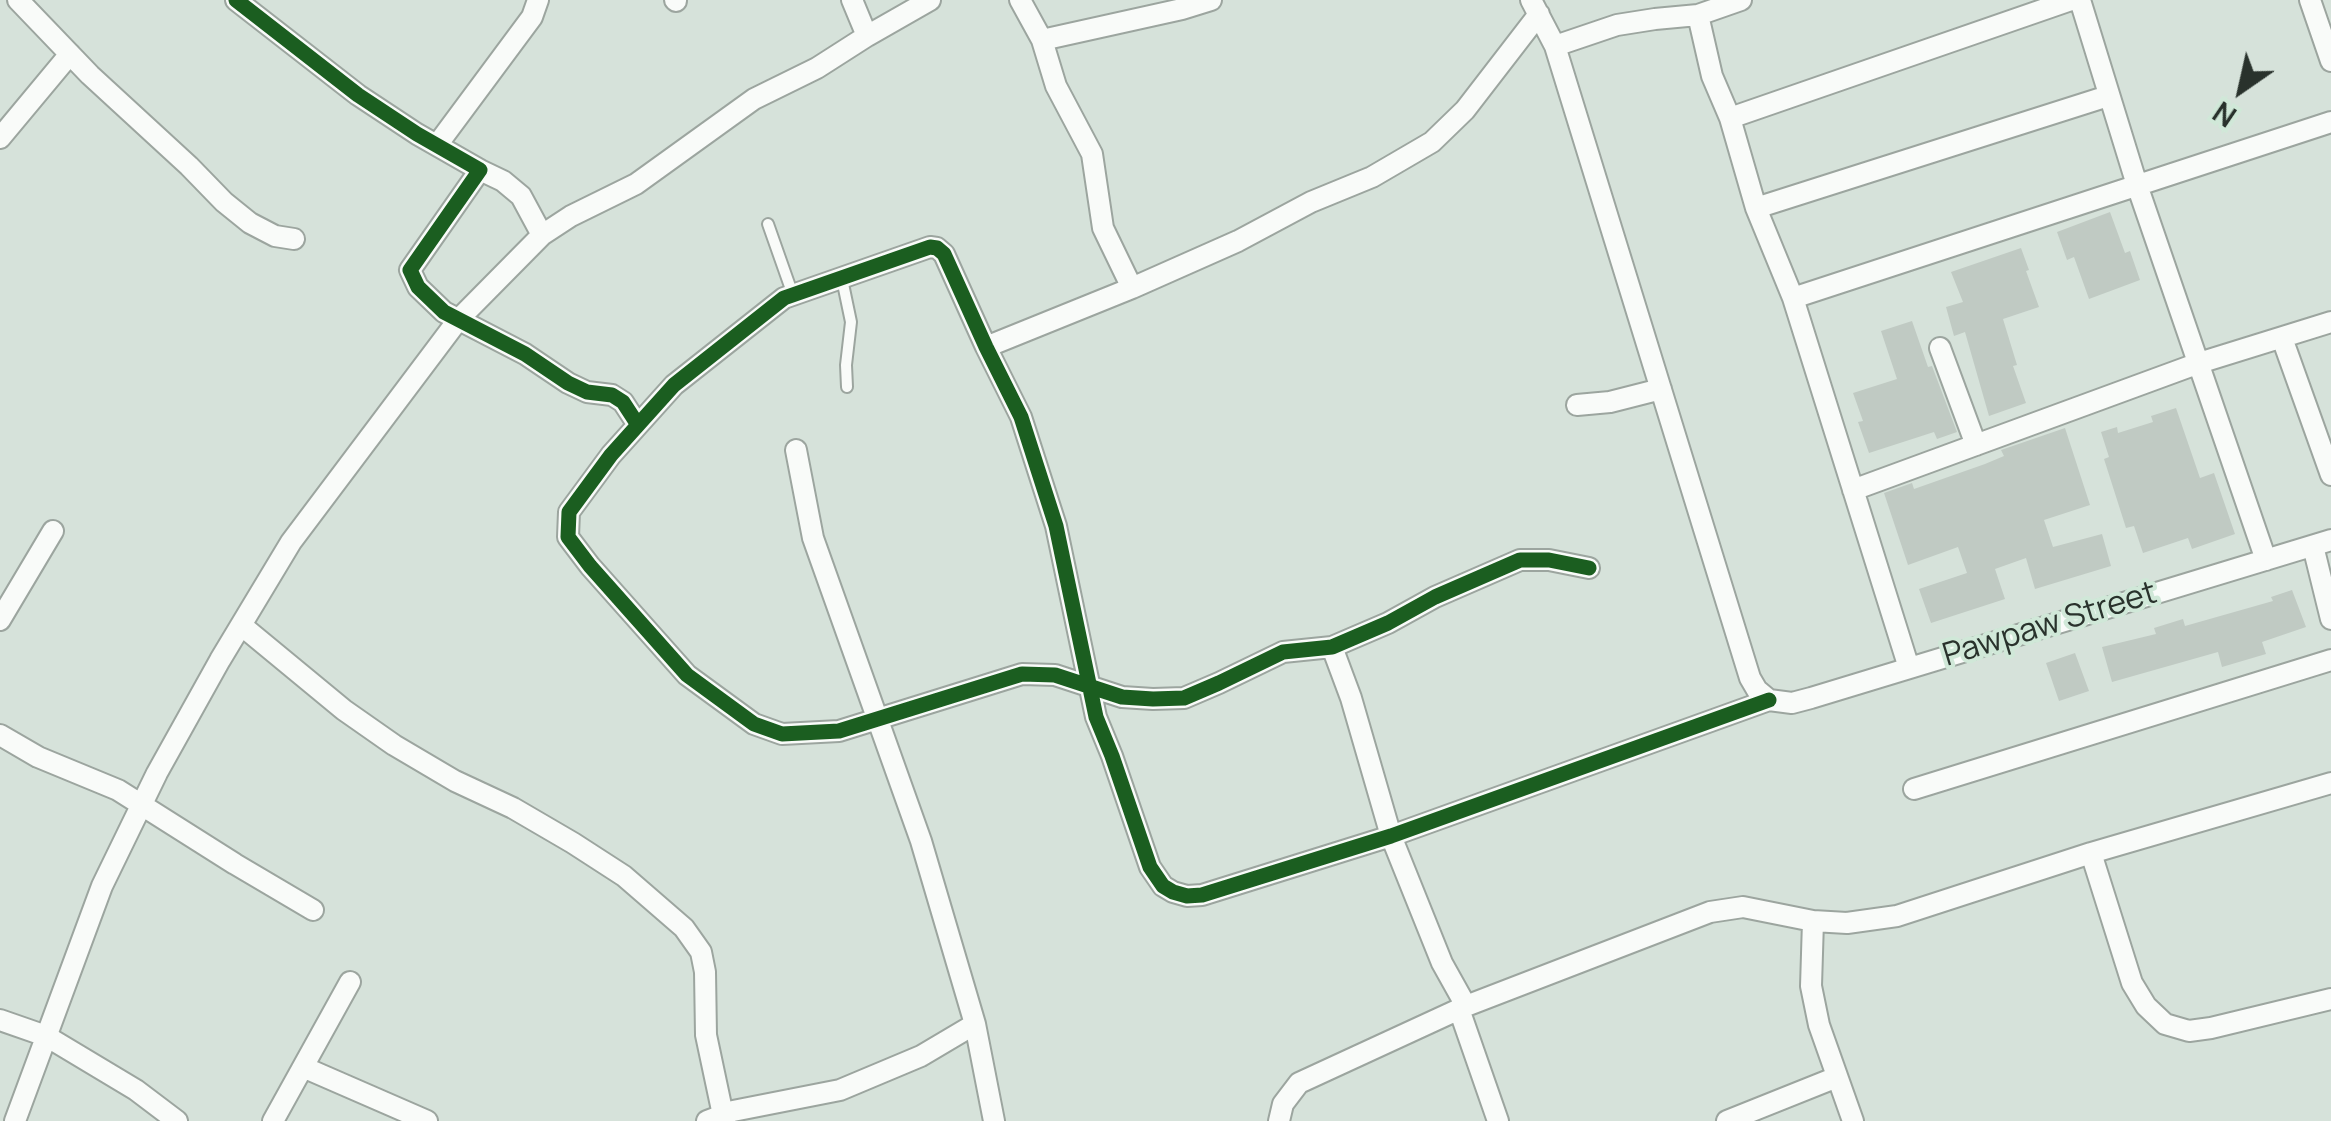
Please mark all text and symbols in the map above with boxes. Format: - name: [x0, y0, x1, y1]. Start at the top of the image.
- north arrow: [2191, 40, 2291, 140]
- text: N: [2205, 94, 2243, 136]
- street label: Pawpaw Street: [1939, 574, 2161, 676]

